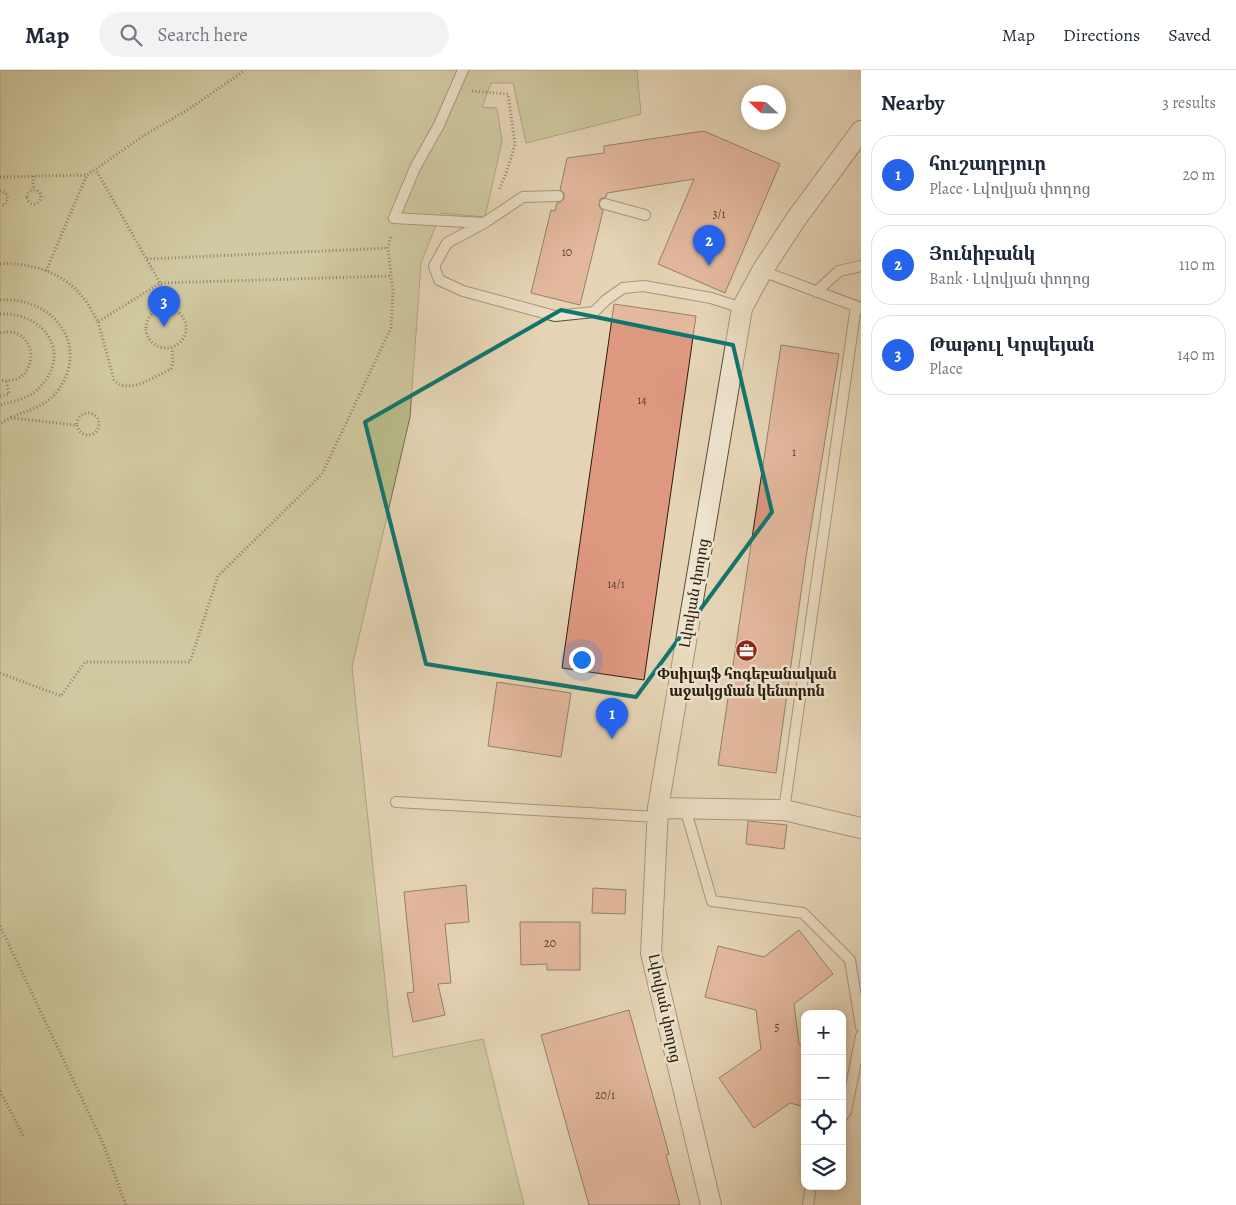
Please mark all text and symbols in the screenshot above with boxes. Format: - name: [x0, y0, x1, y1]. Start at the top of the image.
- search box: [99, 12, 449, 57]
- text: Map: [25, 19, 69, 51]
- icon: search: [117, 21, 145, 49]
- text: Search here: [157, 22, 248, 48]
- text: Map: [1002, 23, 1035, 47]
- text: Directions: [1063, 23, 1140, 47]
- text: Saved: [1168, 23, 1211, 47]
- north arrow: [741, 85, 786, 130]
- text: Nearby: [881, 89, 944, 117]
- text: 3 results: [1162, 92, 1216, 114]
- text: հուշաղբյուր: [929, 151, 1046, 177]
- text: 1: [895, 164, 901, 186]
- text: 20 m: [1182, 164, 1215, 186]
- text: Place · Լվովյան փողոց: [929, 178, 1091, 200]
- house number: 3/1: [712, 206, 726, 222]
- pin: 2: [693, 225, 725, 266]
- text: Յունիբանկ: [929, 241, 1035, 267]
- house number: 10: [562, 244, 572, 260]
- text: 2: [894, 254, 902, 276]
- text: 110 m: [1179, 254, 1215, 276]
- text: Bank · Լվովյան փողոց: [929, 268, 1090, 290]
- pin: 3: [148, 286, 180, 327]
- text: Թաթուլ Կրպեյան: [929, 332, 1094, 358]
- text: 3: [895, 344, 901, 366]
- text: 140 m: [1177, 344, 1215, 366]
- text: Place: [929, 358, 963, 380]
- house number: 14: [637, 392, 647, 408]
- house number: 1: [792, 444, 796, 460]
- street label: Լվովյան փողոց: [675, 537, 713, 649]
- house number: 14/1: [607, 576, 625, 592]
- office icon: Փսիլայֆ հոգեբանական աջակցման կենտրոն: [735, 639, 759, 663]
- your location: [569, 647, 595, 673]
- place label: Փսիլայֆ հոգեբանական աջակցման կենտրոն: [657, 664, 837, 701]
- pin: 1: [596, 698, 628, 739]
- house number: 20: [544, 935, 556, 951]
- street label: Լվովյան փողոց: [644, 952, 686, 1064]
- map controls: [801, 1010, 846, 1190]
- button: +: [801, 1010, 846, 1055]
- house number: 5: [774, 1019, 780, 1035]
- button: −: [801, 1055, 846, 1100]
- house number: 20/1: [595, 1087, 615, 1103]
- button: locate: [801, 1100, 846, 1145]
- button: layers: [801, 1145, 846, 1190]

